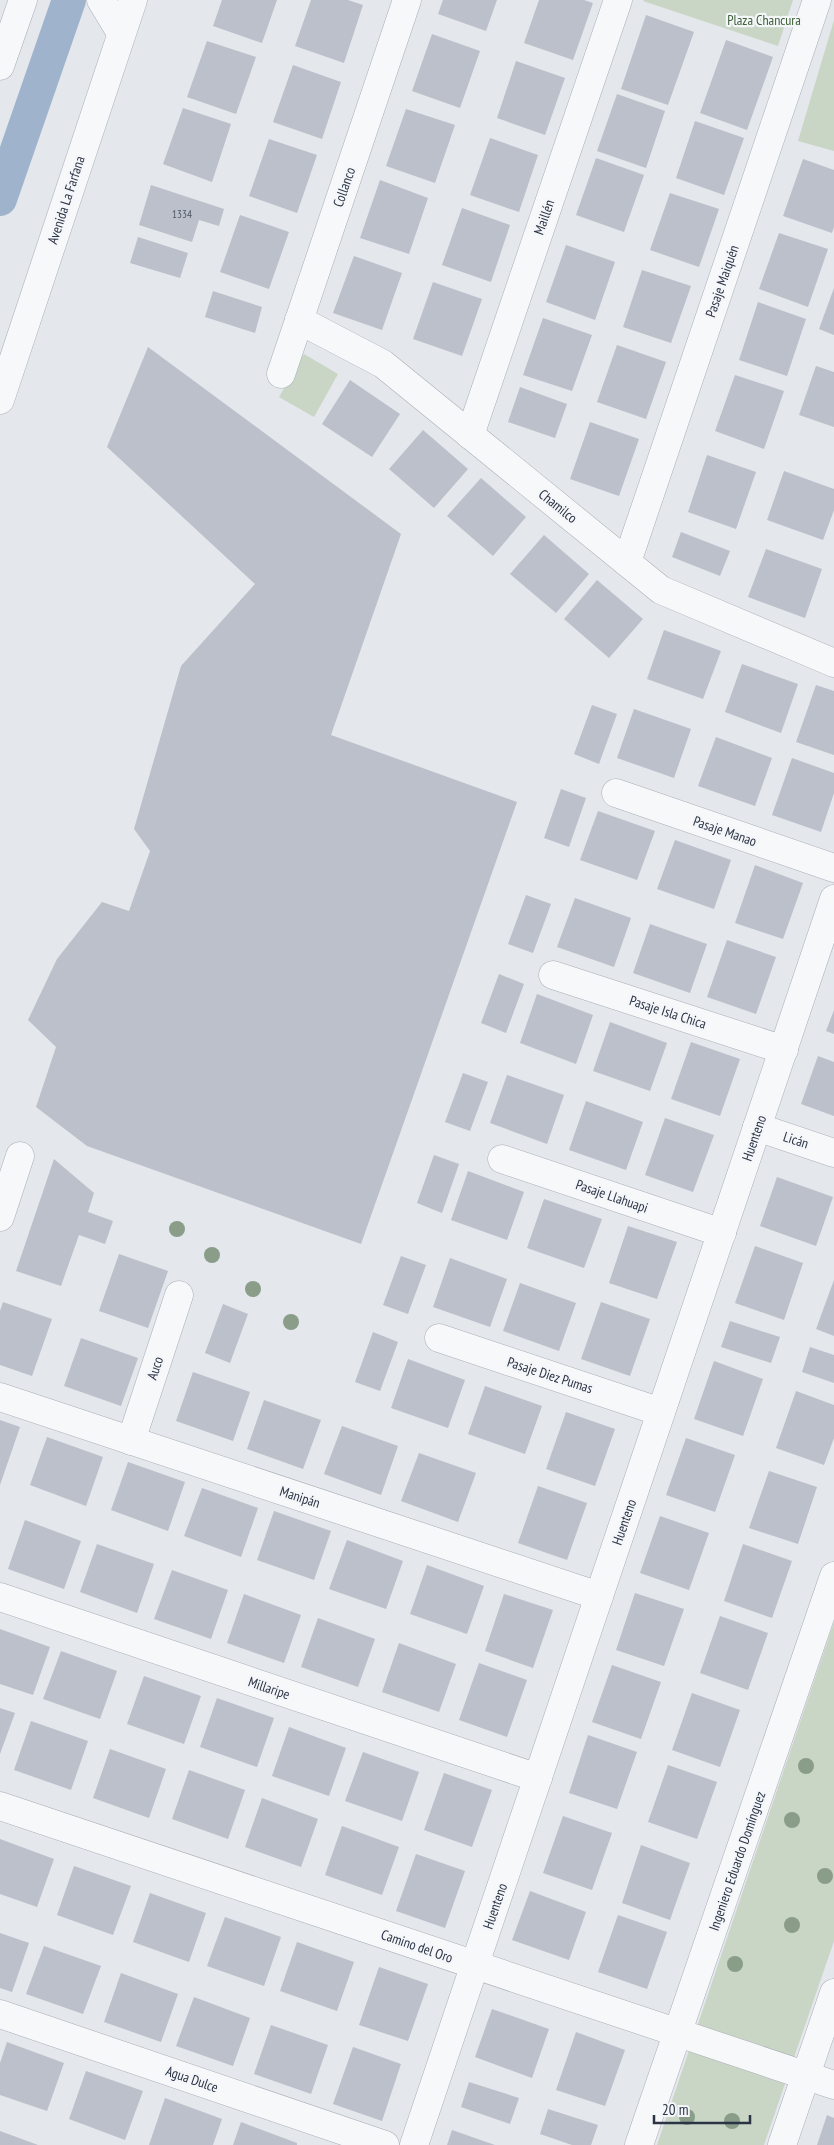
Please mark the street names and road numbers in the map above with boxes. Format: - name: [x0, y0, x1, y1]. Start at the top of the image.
- street label: Avenida La Farfana: [43, 154, 89, 246]
- street label: Collanco: [329, 165, 359, 209]
- street label: Maillén: [530, 197, 558, 237]
- street label: Pasaje Maiquén: [701, 242, 743, 320]
- street label: Chamilco: [535, 485, 581, 527]
- street label: Pasaje Manao: [691, 812, 759, 850]
- street label: Pasaje Isla Chica: [627, 991, 709, 1033]
- street label: Huenteno: [738, 1113, 770, 1163]
- street label: Licán: [781, 1127, 811, 1153]
- street label: Pasaje Llahuapi: [573, 1175, 651, 1217]
- street label: Pasaje Diez Pumas: [505, 1353, 595, 1397]
- street label: Auco: [143, 1354, 167, 1382]
- street label: Manipán: [277, 1482, 323, 1512]
- street label: Huenteno: [608, 1497, 640, 1547]
- street label: Millaripe: [246, 1673, 292, 1704]
- street label: Ingeniero Eduardo Domínguez: [705, 1789, 769, 1933]
- street label: Huenteno: [479, 1881, 511, 1931]
- street label: Camino del Oro: [379, 1925, 455, 1967]
- street label: Agua Dulce: [163, 2062, 221, 2096]

